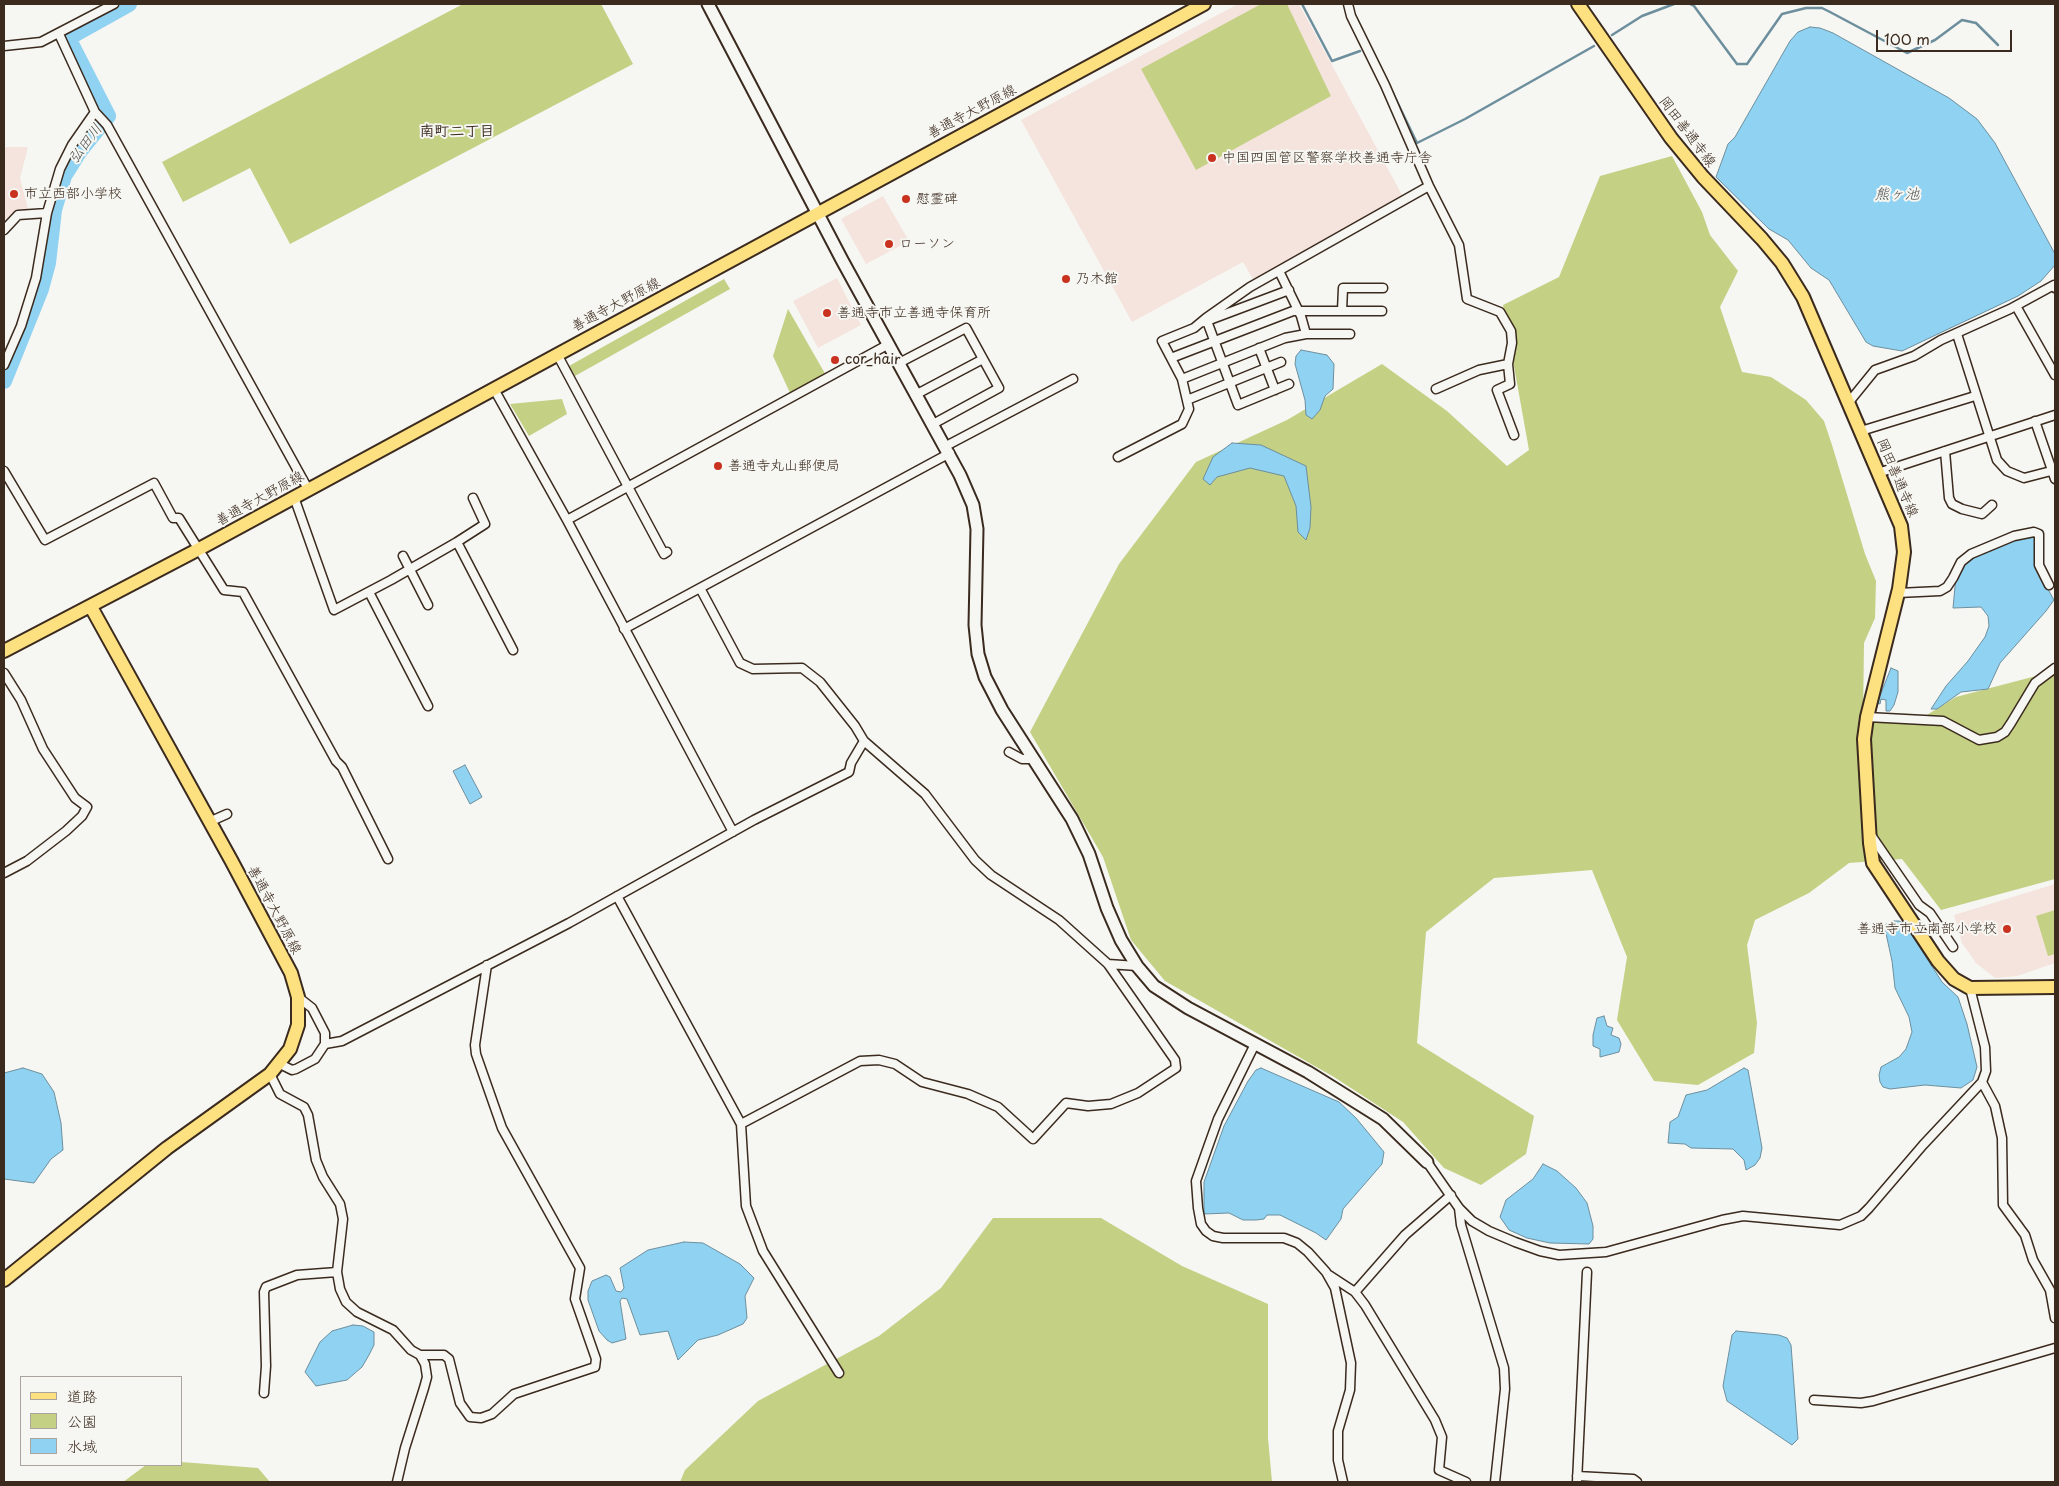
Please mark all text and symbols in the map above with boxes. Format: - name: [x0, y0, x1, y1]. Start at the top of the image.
- scale bar: [1879, 20, 2015, 52]
- text: 100 m: [1884, 27, 1930, 50]
- street label: 善通寺大野原線: [925, 82, 1019, 142]
- street label: 岡田善通寺線: [1655, 93, 1719, 171]
- water label: 弘田川: [65, 121, 107, 167]
- district label: 南町二丁目: [420, 123, 494, 141]
- place label: 中国四国管区警察学校善通寺庁舎: [1222, 150, 1432, 166]
- marker: 中国四国管区警察学校善通寺庁舎: [1206, 152, 1218, 164]
- place label: 市立西部小学校: [24, 186, 122, 202]
- water label: 熊ヶ池: [1875, 186, 1919, 204]
- marker: 市立西部小学校: [8, 188, 20, 200]
- place label: 慰霊碑: [916, 191, 958, 207]
- marker: 慰霊碑: [900, 193, 912, 205]
- place label: ローソン: [899, 236, 955, 252]
- marker: ローソン: [883, 238, 895, 250]
- place label: 乃木館: [1076, 271, 1118, 287]
- marker: 乃木館: [1060, 273, 1072, 285]
- street label: 善通寺大野原線: [569, 275, 663, 335]
- place label: 善通寺市立善通寺保育所: [837, 305, 991, 321]
- marker: 善通寺市立善通寺保育所: [821, 307, 833, 319]
- place label: cor_hair: [845, 352, 900, 368]
- marker: cor_hair: [829, 354, 841, 366]
- street label: 岡田善通寺線: [1873, 436, 1921, 520]
- place label: 善通寺丸山郵便局: [728, 458, 840, 474]
- marker: 善通寺丸山郵便局: [712, 460, 724, 472]
- street label: 善通寺大野原線: [213, 468, 307, 530]
- street label: 善通寺大野原線: [244, 863, 304, 957]
- place label: 善通寺市立南部小学校: [1857, 921, 1997, 937]
- marker: 善通寺市立南部小学校: [2001, 923, 2013, 935]
- legend: [20, 1376, 182, 1466]
- text: 道路: [67, 1384, 97, 1407]
- text: 公園: [67, 1409, 97, 1432]
- text: 水域: [67, 1434, 97, 1457]

